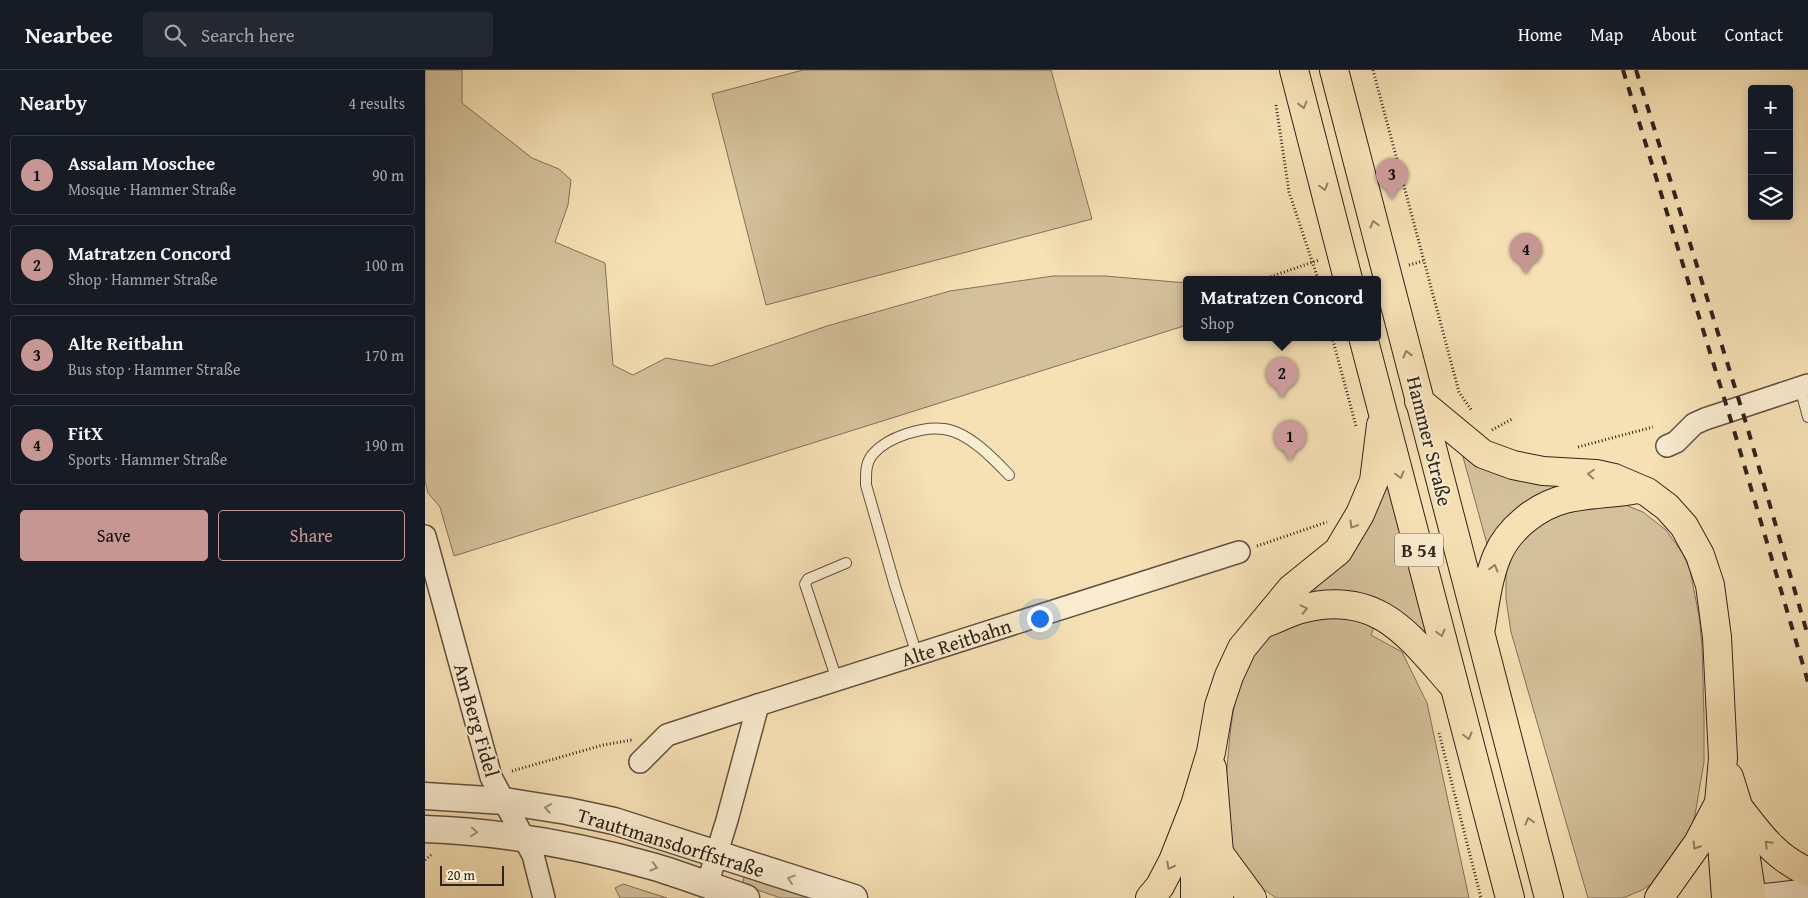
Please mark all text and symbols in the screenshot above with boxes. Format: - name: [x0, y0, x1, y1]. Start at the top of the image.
- search box: [143, 12, 493, 57]
- text: Nearbee: [25, 17, 113, 52]
- icon: search: [161, 21, 189, 49]
- text: Search here: [201, 21, 295, 49]
- text: Home: [1518, 21, 1562, 48]
- text: Map: [1590, 21, 1623, 48]
- text: About: [1651, 21, 1697, 48]
- text: Contact: [1725, 21, 1783, 48]
- map controls: [1748, 85, 1793, 220]
- button: +: [1748, 85, 1793, 130]
- text: Nearby: [20, 87, 87, 118]
- text: 4 results: [348, 91, 405, 115]
- one-way arrow: [1297, 100, 1307, 108]
- button: −: [1748, 130, 1793, 175]
- text: Assalam Moschee: [68, 149, 215, 177]
- pin: 3: [1376, 158, 1408, 199]
- text: 1: [33, 163, 41, 187]
- text: 90 m: [372, 163, 404, 187]
- button: layers: [1748, 175, 1793, 220]
- text: Mosque · Hammer Straße: [68, 177, 236, 201]
- one-way arrow: [1318, 182, 1329, 191]
- one-way arrow: [1369, 220, 1380, 229]
- pin: 4: [1510, 233, 1542, 274]
- text: Matratzen Concord: [68, 239, 231, 267]
- text: 2: [33, 253, 41, 277]
- text: 100 m: [364, 253, 404, 277]
- text: Shop · Hammer Straße: [68, 267, 218, 291]
- popup: [1183, 276, 1381, 341]
- text: Matratzen Concord: [1201, 283, 1363, 311]
- text: Shop: [1201, 311, 1234, 335]
- text: Alte Reitbahn: [68, 329, 184, 357]
- text: 3: [33, 343, 41, 367]
- text: 170 m: [364, 343, 404, 367]
- one-way arrow: [1402, 349, 1413, 358]
- text: Bus stop · Hammer Straße: [68, 357, 240, 381]
- pin: 2: [1266, 357, 1298, 398]
- street label: Hammer Straße: [1400, 373, 1460, 509]
- text: FitX: [68, 419, 103, 447]
- pin: 1: [1274, 420, 1306, 461]
- text: 4: [33, 433, 41, 457]
- text: 190 m: [364, 433, 404, 457]
- text: Sports · Hammer Straße: [68, 447, 227, 471]
- one-way arrow: [1586, 469, 1594, 480]
- one-way arrow: [1394, 471, 1405, 480]
- button: Save: [20, 510, 208, 561]
- button: Share: [218, 510, 405, 561]
- one-way arrow: [1350, 519, 1360, 528]
- road number: B 54: [1395, 534, 1443, 566]
- one-way arrow: [1488, 565, 1498, 573]
- one-way arrow: [1300, 604, 1309, 615]
- your location: [1027, 606, 1053, 632]
- street label: Alte Reitbahn: [897, 611, 1015, 673]
- one-way arrow: [1435, 628, 1446, 637]
- street label: Am Berg Fidel: [447, 660, 507, 781]
- one-way arrow: [1462, 731, 1473, 740]
- street label: Trauttmansdorffstraße: [574, 800, 768, 884]
- one-way arrow: [544, 803, 553, 813]
- one-way arrow: [1524, 816, 1535, 825]
- one-way arrow: [470, 826, 478, 837]
- one-way arrow: [1692, 840, 1702, 849]
- one-way arrow: [1765, 841, 1774, 850]
- one-way arrow: [1166, 861, 1176, 870]
- one-way arrow: [649, 862, 658, 872]
- scale bar: [440, 863, 504, 886]
- text: 20 m: [447, 865, 475, 885]
- one-way arrow: [787, 874, 796, 884]

